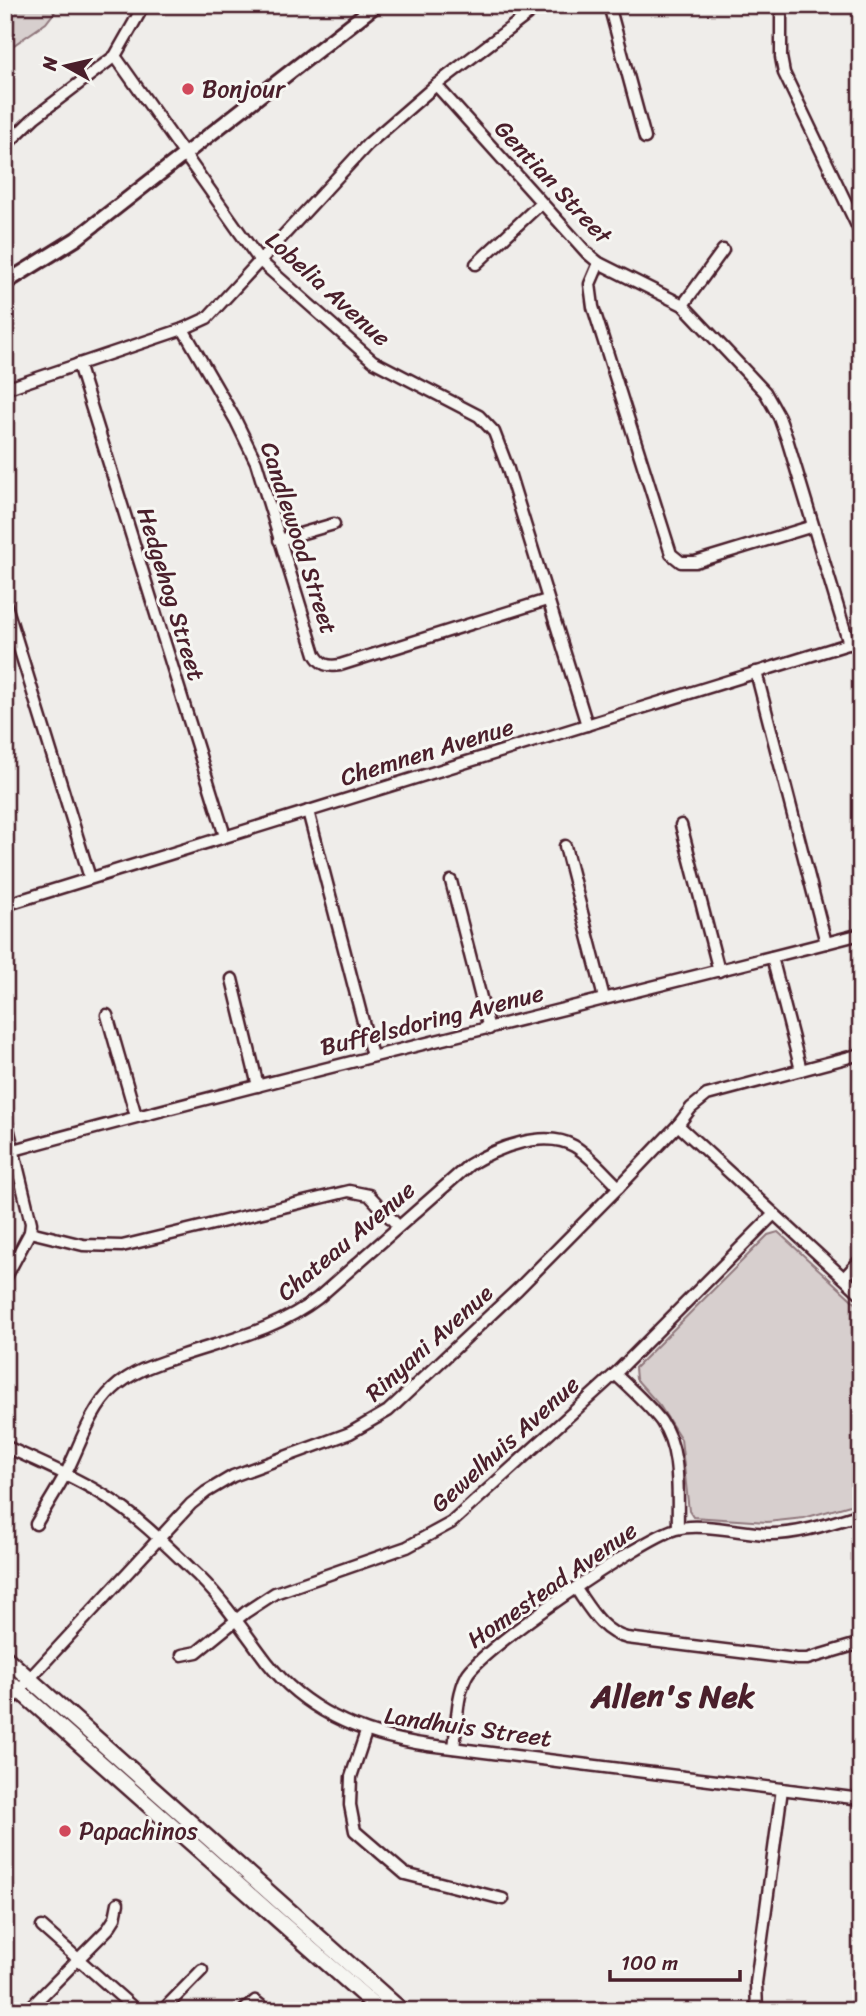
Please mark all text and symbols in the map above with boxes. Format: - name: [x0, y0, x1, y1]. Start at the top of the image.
- north arrow: [32, 32, 102, 102]
- text: N: [32, 54, 67, 74]
- place label: Bonjour: [202, 68, 286, 110]
- marker: Bonjour: [180, 81, 196, 97]
- street label: Gentian Street: [484, 110, 623, 255]
- street label: Lobelia Avenue: [255, 221, 401, 357]
- street label: Candlewood Street: [248, 436, 350, 640]
- street label: Hedgehog Street: [125, 502, 217, 686]
- street label: Chemnen Avenue: [335, 706, 519, 798]
- street label: Buffelsdoring Avenue: [316, 972, 548, 1068]
- street label: Chateau Avenue: [267, 1170, 425, 1312]
- street label: Rinyani Avenue: [355, 1273, 503, 1413]
- street label: Gewelhuis Avenue: [420, 1365, 590, 1523]
- street label: Homestead Avenue: [458, 1510, 646, 1660]
- district label: Allen's Nek: [589, 1668, 756, 1725]
- street label: Landhuis Street: [382, 1694, 554, 1760]
- place label: Papachinos: [79, 1810, 198, 1852]
- marker: Papachinos: [57, 1823, 73, 1839]
- scale bar: [610, 1939, 740, 1983]
- text: 100 m: [621, 1944, 678, 1982]

